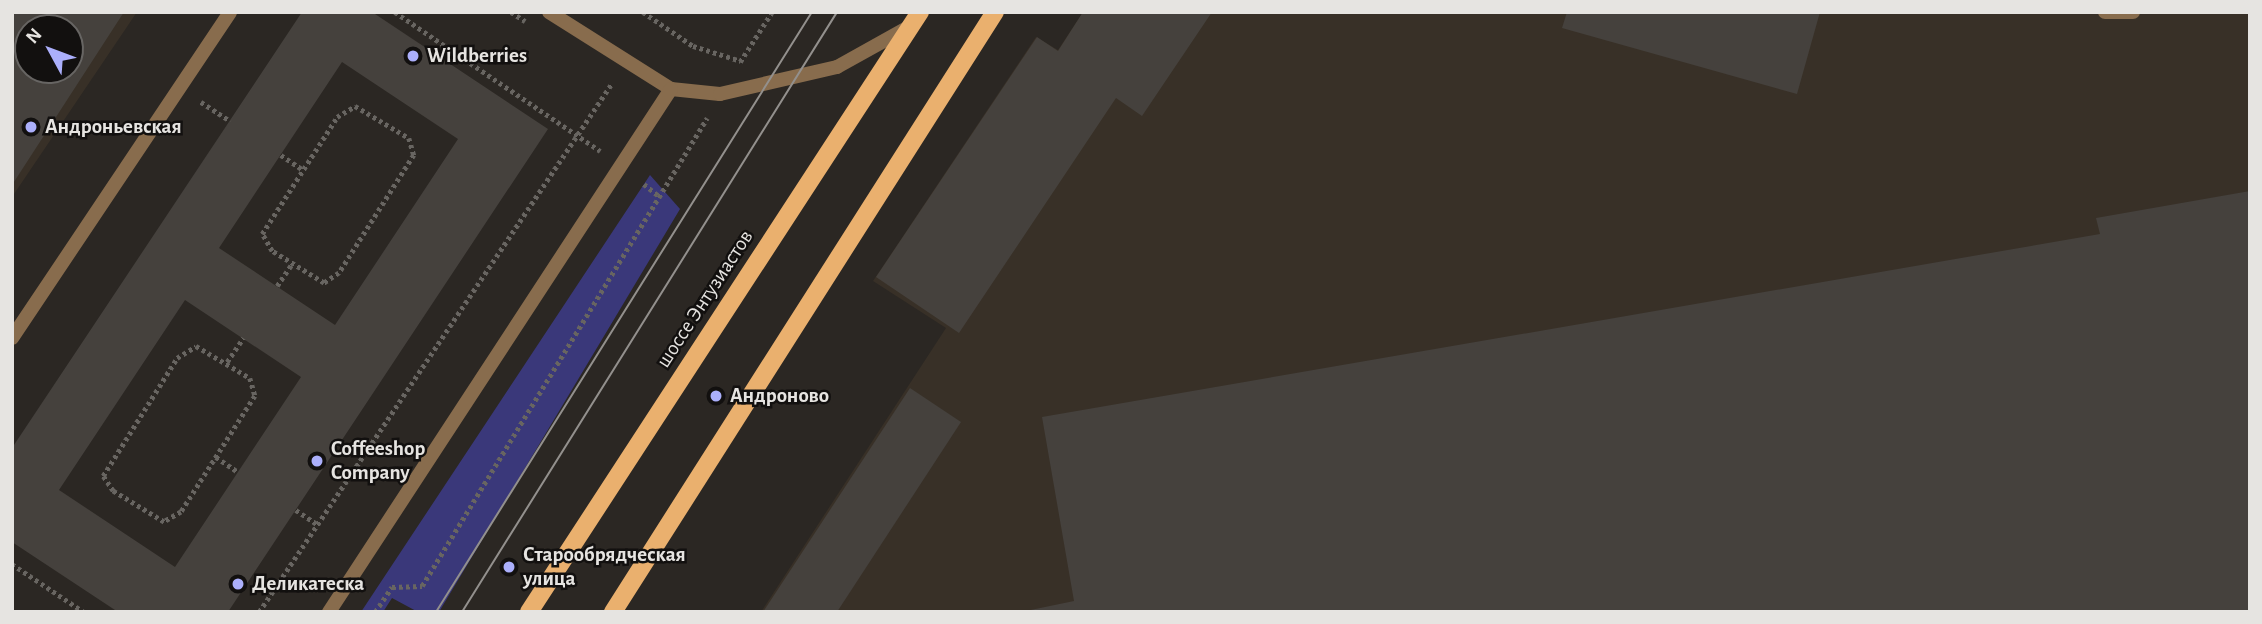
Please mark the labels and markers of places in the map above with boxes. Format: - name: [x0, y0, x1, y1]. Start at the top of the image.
- place label: Wildberries: [427, 43, 527, 69]
- marker: Wildberries: [405, 48, 421, 64]
- place label: Андроньевская: [45, 114, 182, 140]
- marker: Андроньевская: [23, 119, 39, 135]
- place label: Андроново: [730, 383, 829, 409]
- marker: Андроново: [708, 388, 724, 404]
- place label: Coffeeshop Company: [331, 436, 425, 486]
- marker: Coffeeshop Company: [309, 453, 325, 469]
- place label: Старообрядческая улица: [523, 542, 686, 592]
- marker: Старообрядческая улица: [501, 559, 517, 575]
- place label: Деликатеска: [252, 571, 364, 597]
- marker: Деликатеска: [230, 576, 246, 592]

